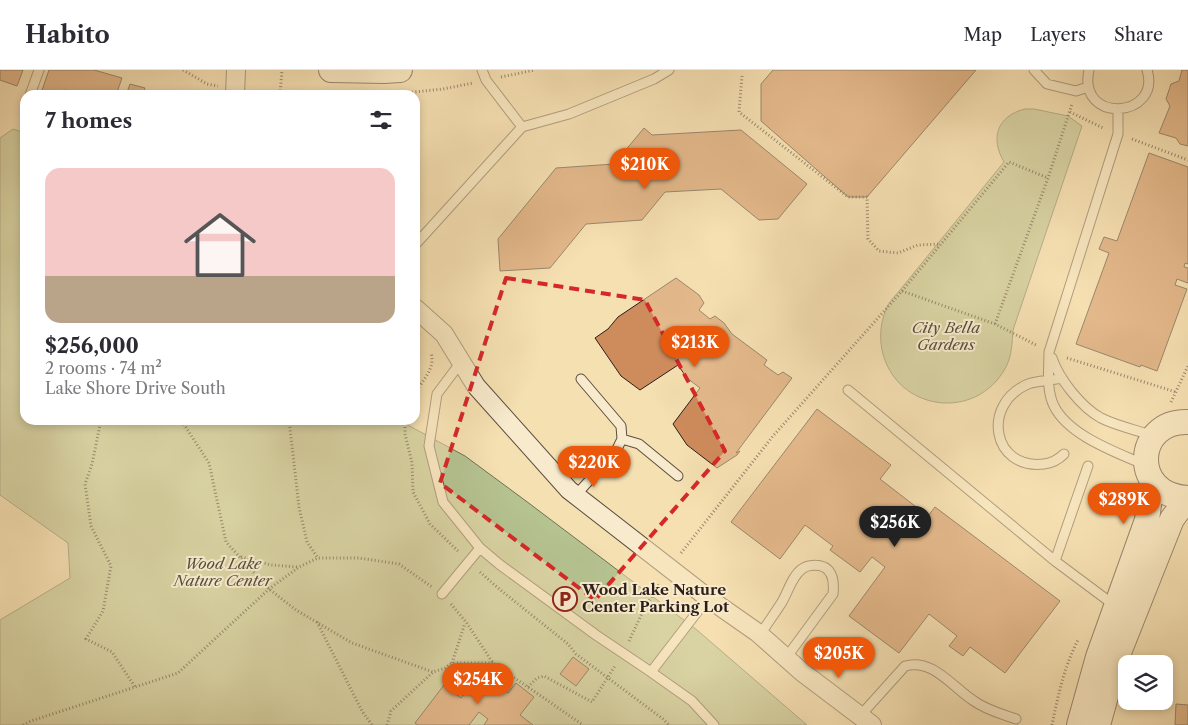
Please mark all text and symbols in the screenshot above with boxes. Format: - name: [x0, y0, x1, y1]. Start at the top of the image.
- text: Habito: [25, 20, 110, 49]
- text: Map: [964, 24, 1002, 46]
- text: Layers: [1030, 24, 1086, 46]
- text: Share: [1114, 24, 1163, 46]
- icon: filters: [367, 106, 395, 134]
- text: 7 homes: [45, 108, 132, 133]
- pin: $210K: [610, 148, 680, 190]
- text: $210K: [621, 154, 669, 174]
- icon: home: [175, 200, 265, 290]
- park label: City Bella Gardens: [912, 318, 980, 354]
- pin: $213K: [660, 326, 730, 368]
- text: $213K: [671, 332, 719, 352]
- text: $256,000: [45, 333, 139, 358]
- text: 2 rooms · 74 m²: [45, 358, 162, 378]
- text: Lake Shore Drive South: [45, 378, 226, 398]
- pin: $220K: [559, 446, 629, 488]
- text: $220K: [569, 452, 619, 472]
- pin: $289K: [1089, 482, 1159, 525]
- text: $289K: [1099, 489, 1149, 509]
- pin: $256K: [860, 506, 930, 548]
- text: $256K: [870, 512, 920, 532]
- park label: Wood Lake Nature Center: [173, 554, 273, 590]
- place label: Wood Lake Nature Center Parking Lot: [581, 580, 729, 616]
- parking icon: Wood Lake Nature Center Parking Lot: [552, 586, 578, 612]
- pin: $205K: [804, 636, 874, 679]
- text: $205K: [814, 643, 864, 663]
- map controls: [1118, 655, 1173, 710]
- button: layers: [1118, 655, 1173, 710]
- pin: $254K: [443, 662, 513, 705]
- text: $254K: [453, 669, 503, 689]

